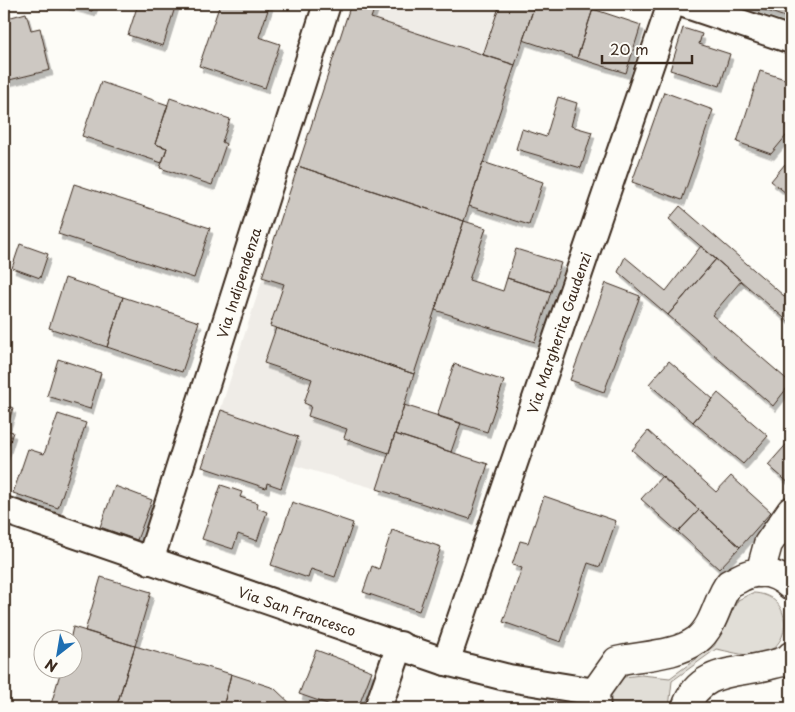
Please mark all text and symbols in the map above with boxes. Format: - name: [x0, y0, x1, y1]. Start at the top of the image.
- scale bar: [602, 32, 692, 64]
- text: 20 m: [610, 37, 649, 60]
- street label: Via Indipendenza: [211, 224, 266, 341]
- street label: Via Margherita Gaudenzi: [521, 249, 596, 416]
- street label: Via San Francesco: [235, 581, 359, 641]
- north arrow: [32, 630, 82, 680]
- text: N: [41, 654, 61, 677]

